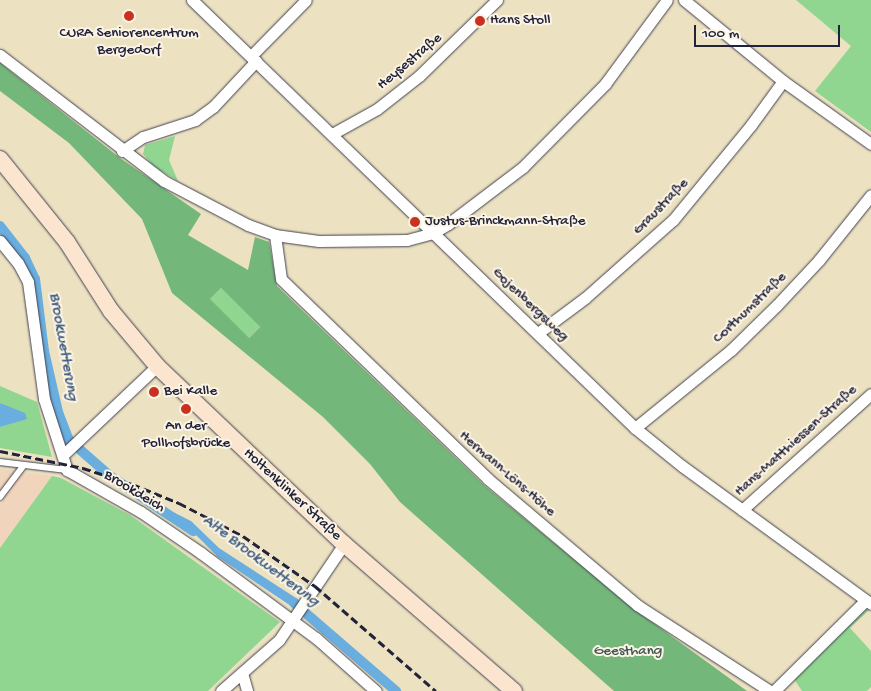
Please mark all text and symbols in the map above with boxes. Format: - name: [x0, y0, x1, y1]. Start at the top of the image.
- marker: CURA Seniorencentrum Bergedorf: [123, 10, 135, 22]
- place label: Hans Stoll: [490, 12, 551, 30]
- marker: Hans Stoll: [474, 15, 486, 27]
- scale bar: [696, 15, 842, 47]
- place label: CURA Seniorencentrum Bergedorf: [59, 24, 199, 59]
- text: 100 m: [702, 25, 739, 43]
- street label: Heysestraße: [374, 30, 446, 94]
- street label: Graustraße: [629, 175, 693, 239]
- place label: Justus-Brinckmann-Straße: [425, 213, 586, 231]
- marker: Justus-Brinckmann-Straße: [409, 216, 421, 228]
- street label: Gojenbergsweg: [488, 264, 572, 346]
- street label: Corthumstraße: [709, 268, 791, 348]
- water label: Brookwetterung: [43, 291, 81, 403]
- street label: Hans-Matthiessen-Straße: [731, 381, 861, 501]
- place label: Bei Kalle: [164, 383, 217, 401]
- marker: Bei Kalle: [148, 386, 160, 398]
- marker: An der Pollhofsbrücke: [180, 403, 192, 415]
- place label: An der Pollhofsbrücke: [142, 417, 230, 452]
- street label: Hermann-Löns-Höhe: [455, 427, 559, 521]
- street label: Holtenklinker Straße: [239, 445, 345, 545]
- street label: Brookdeich: [100, 467, 168, 517]
- water label: Alte Brookwetterung: [198, 512, 322, 612]
- park label: Geesthang: [594, 643, 662, 661]

